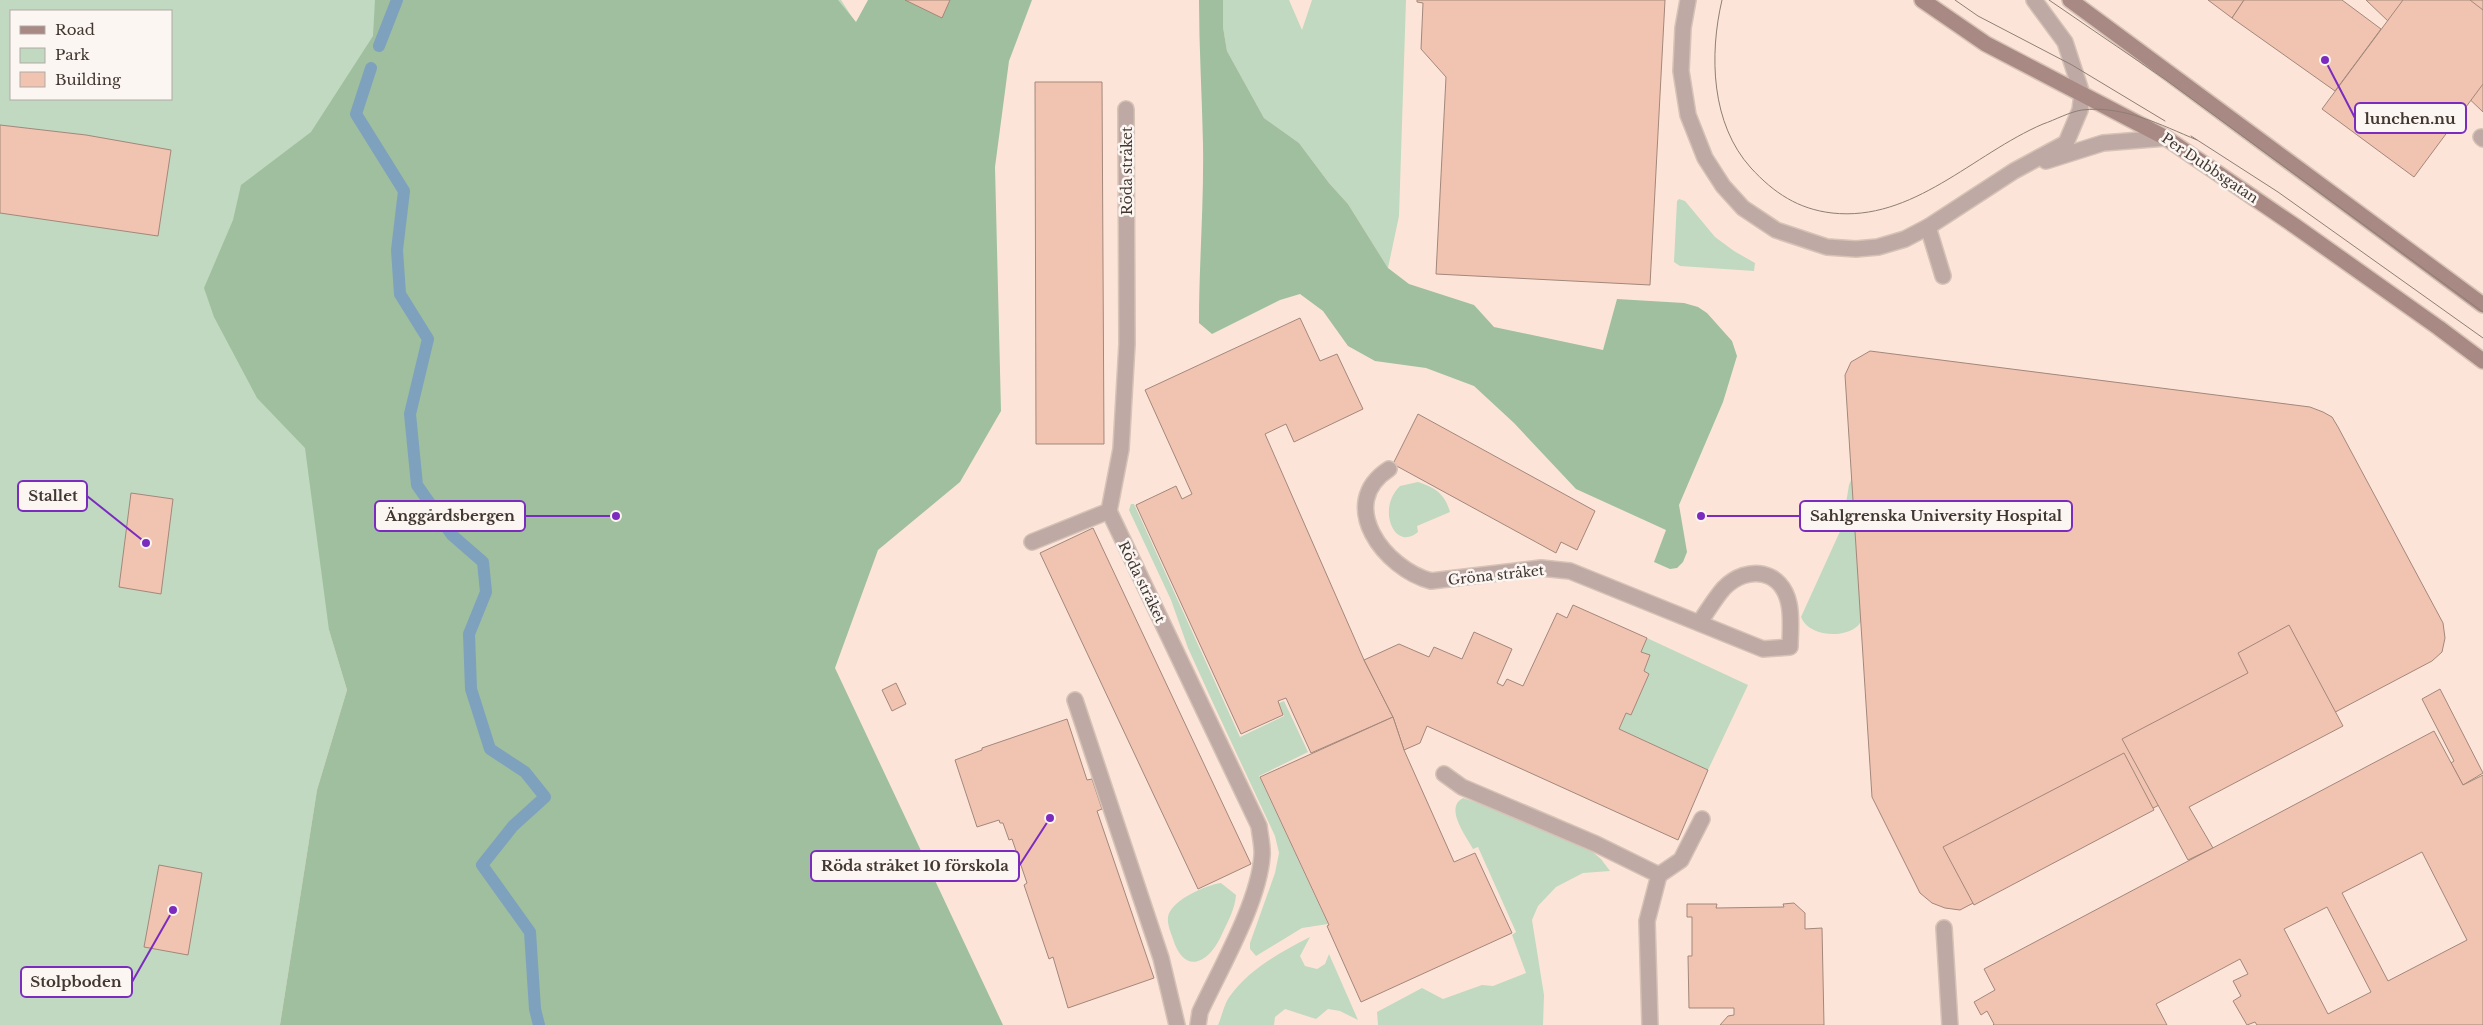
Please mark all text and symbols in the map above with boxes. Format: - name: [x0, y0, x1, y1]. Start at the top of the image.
- legend: [10, 10, 172, 100]
- text: Road: [55, 20, 95, 39]
- text: Park: [55, 45, 91, 64]
- text: Building: [55, 70, 122, 89]
- callout: lunchen.nu: [2355, 103, 2466, 133]
- text: lunchen.nu: [2364, 109, 2456, 128]
- street label: Röda stråket: [1118, 126, 1136, 215]
- street label: Per Dubbsgatan: [2158, 129, 2262, 207]
- callout: Stallet: [18, 481, 87, 511]
- text: Stallet: [28, 486, 78, 505]
- callout: Änggårdsbergen: [375, 501, 525, 531]
- callout: Sahlgrenska University Hospital: [1800, 501, 2072, 531]
- text: Änggårdsbergen: [384, 506, 515, 525]
- text: Sahlgrenska University Hospital: [1810, 506, 2063, 525]
- street label: Röda stråket: [1114, 538, 1170, 626]
- street label: Gröna stråket: [1447, 561, 1546, 589]
- callout: Röda stråket 10 förskola: [811, 851, 1019, 881]
- text: Röda stråket 10 förskola: [821, 856, 1009, 875]
- callout: Stolpboden: [21, 967, 132, 997]
- text: Stolpboden: [30, 972, 122, 991]

